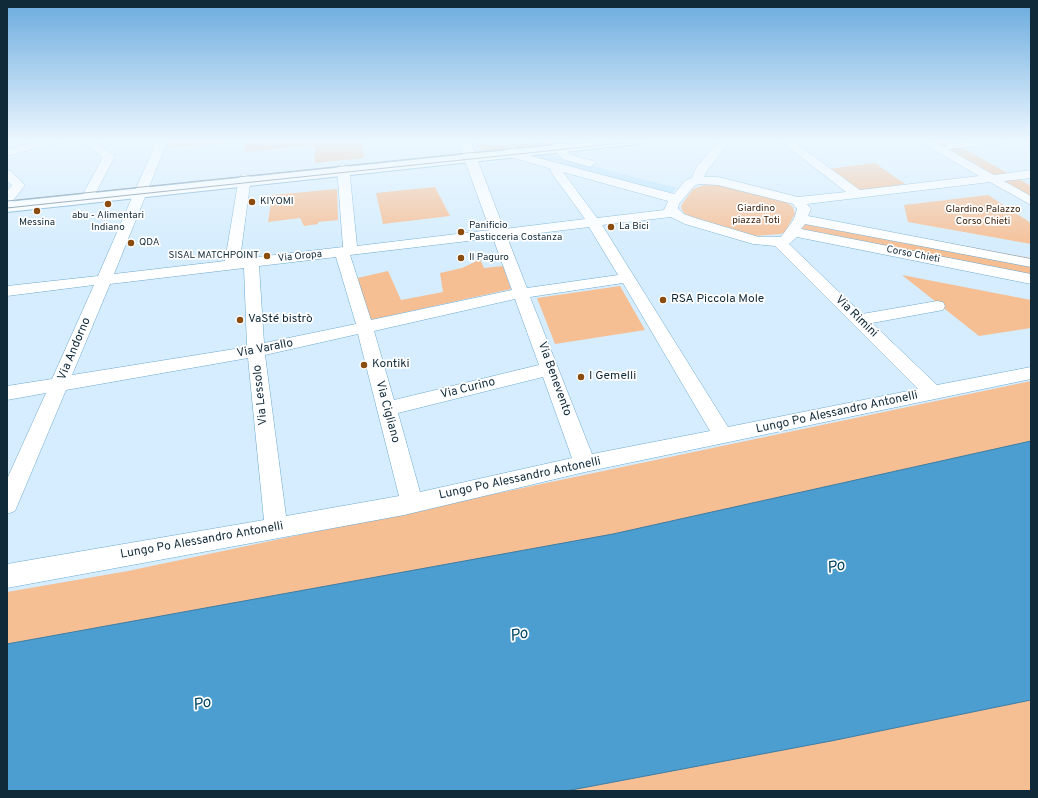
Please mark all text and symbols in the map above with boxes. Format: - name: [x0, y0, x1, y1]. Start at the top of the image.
- place label: KIYOMI: [260, 196, 294, 208]
- marker: KIYOMI: [247, 197, 257, 207]
- marker: abu - Alimentari Indiano: [103, 199, 113, 209]
- park label: Giardino piazza Toti: [732, 203, 780, 226]
- park label: GIardino Palazzo Corso Chieti: [945, 204, 1021, 228]
- marker: Messina: [32, 206, 42, 216]
- place label: abu - Alimentari Indiano: [72, 210, 144, 234]
- place label: Messina: [19, 217, 55, 229]
- place label: Panificio Pasticceria Costanza: [469, 220, 562, 244]
- place label: La Bici: [619, 221, 649, 233]
- marker: La Bici: [606, 222, 616, 232]
- marker: Panificio Pasticceria Costanza: [456, 227, 466, 237]
- place label: QDA: [139, 237, 159, 249]
- marker: QDA: [126, 238, 136, 248]
- street label: Corso Chieti: [885, 244, 941, 266]
- street label: Via Oropa: [277, 249, 323, 265]
- place label: SISAL MATCHPOINT: [168, 250, 259, 262]
- marker: SISAL MATCHPOINT: [262, 251, 272, 261]
- place label: Il Paguro: [469, 252, 509, 264]
- marker: Il Paguro: [456, 253, 466, 263]
- place label: RSA Piccola Mole: [671, 293, 764, 307]
- street label: Via Rimini: [832, 293, 880, 341]
- marker: RSA Piccola Mole: [658, 295, 668, 305]
- place label: VaSté bistrò: [248, 313, 313, 327]
- street label: Via Andorno: [55, 315, 95, 383]
- marker: VaSté bistrò: [235, 315, 245, 325]
- street label: Via Varallo: [236, 336, 294, 362]
- street label: Via Benevento: [534, 340, 574, 418]
- place label: Kontiki: [372, 358, 410, 372]
- marker: Kontiki: [359, 360, 369, 370]
- street label: Via Lessolo: [251, 364, 271, 426]
- place label: I Gemelli: [589, 370, 636, 384]
- marker: I Gemelli: [576, 372, 586, 382]
- street label: Via Curino: [439, 375, 497, 403]
- street label: Via Cigliano: [372, 379, 402, 445]
- street label: Lungo Po Alessandro Antonelli: [755, 389, 919, 437]
- street label: Lungo Po Alessandro Antonelli: [438, 455, 602, 503]
- street label: Lungo Po Alessandro Antonelli: [119, 520, 285, 562]
- water label: Po: [825, 557, 847, 579]
- water label: Po: [508, 625, 530, 647]
- water label: Po: [191, 694, 213, 716]

